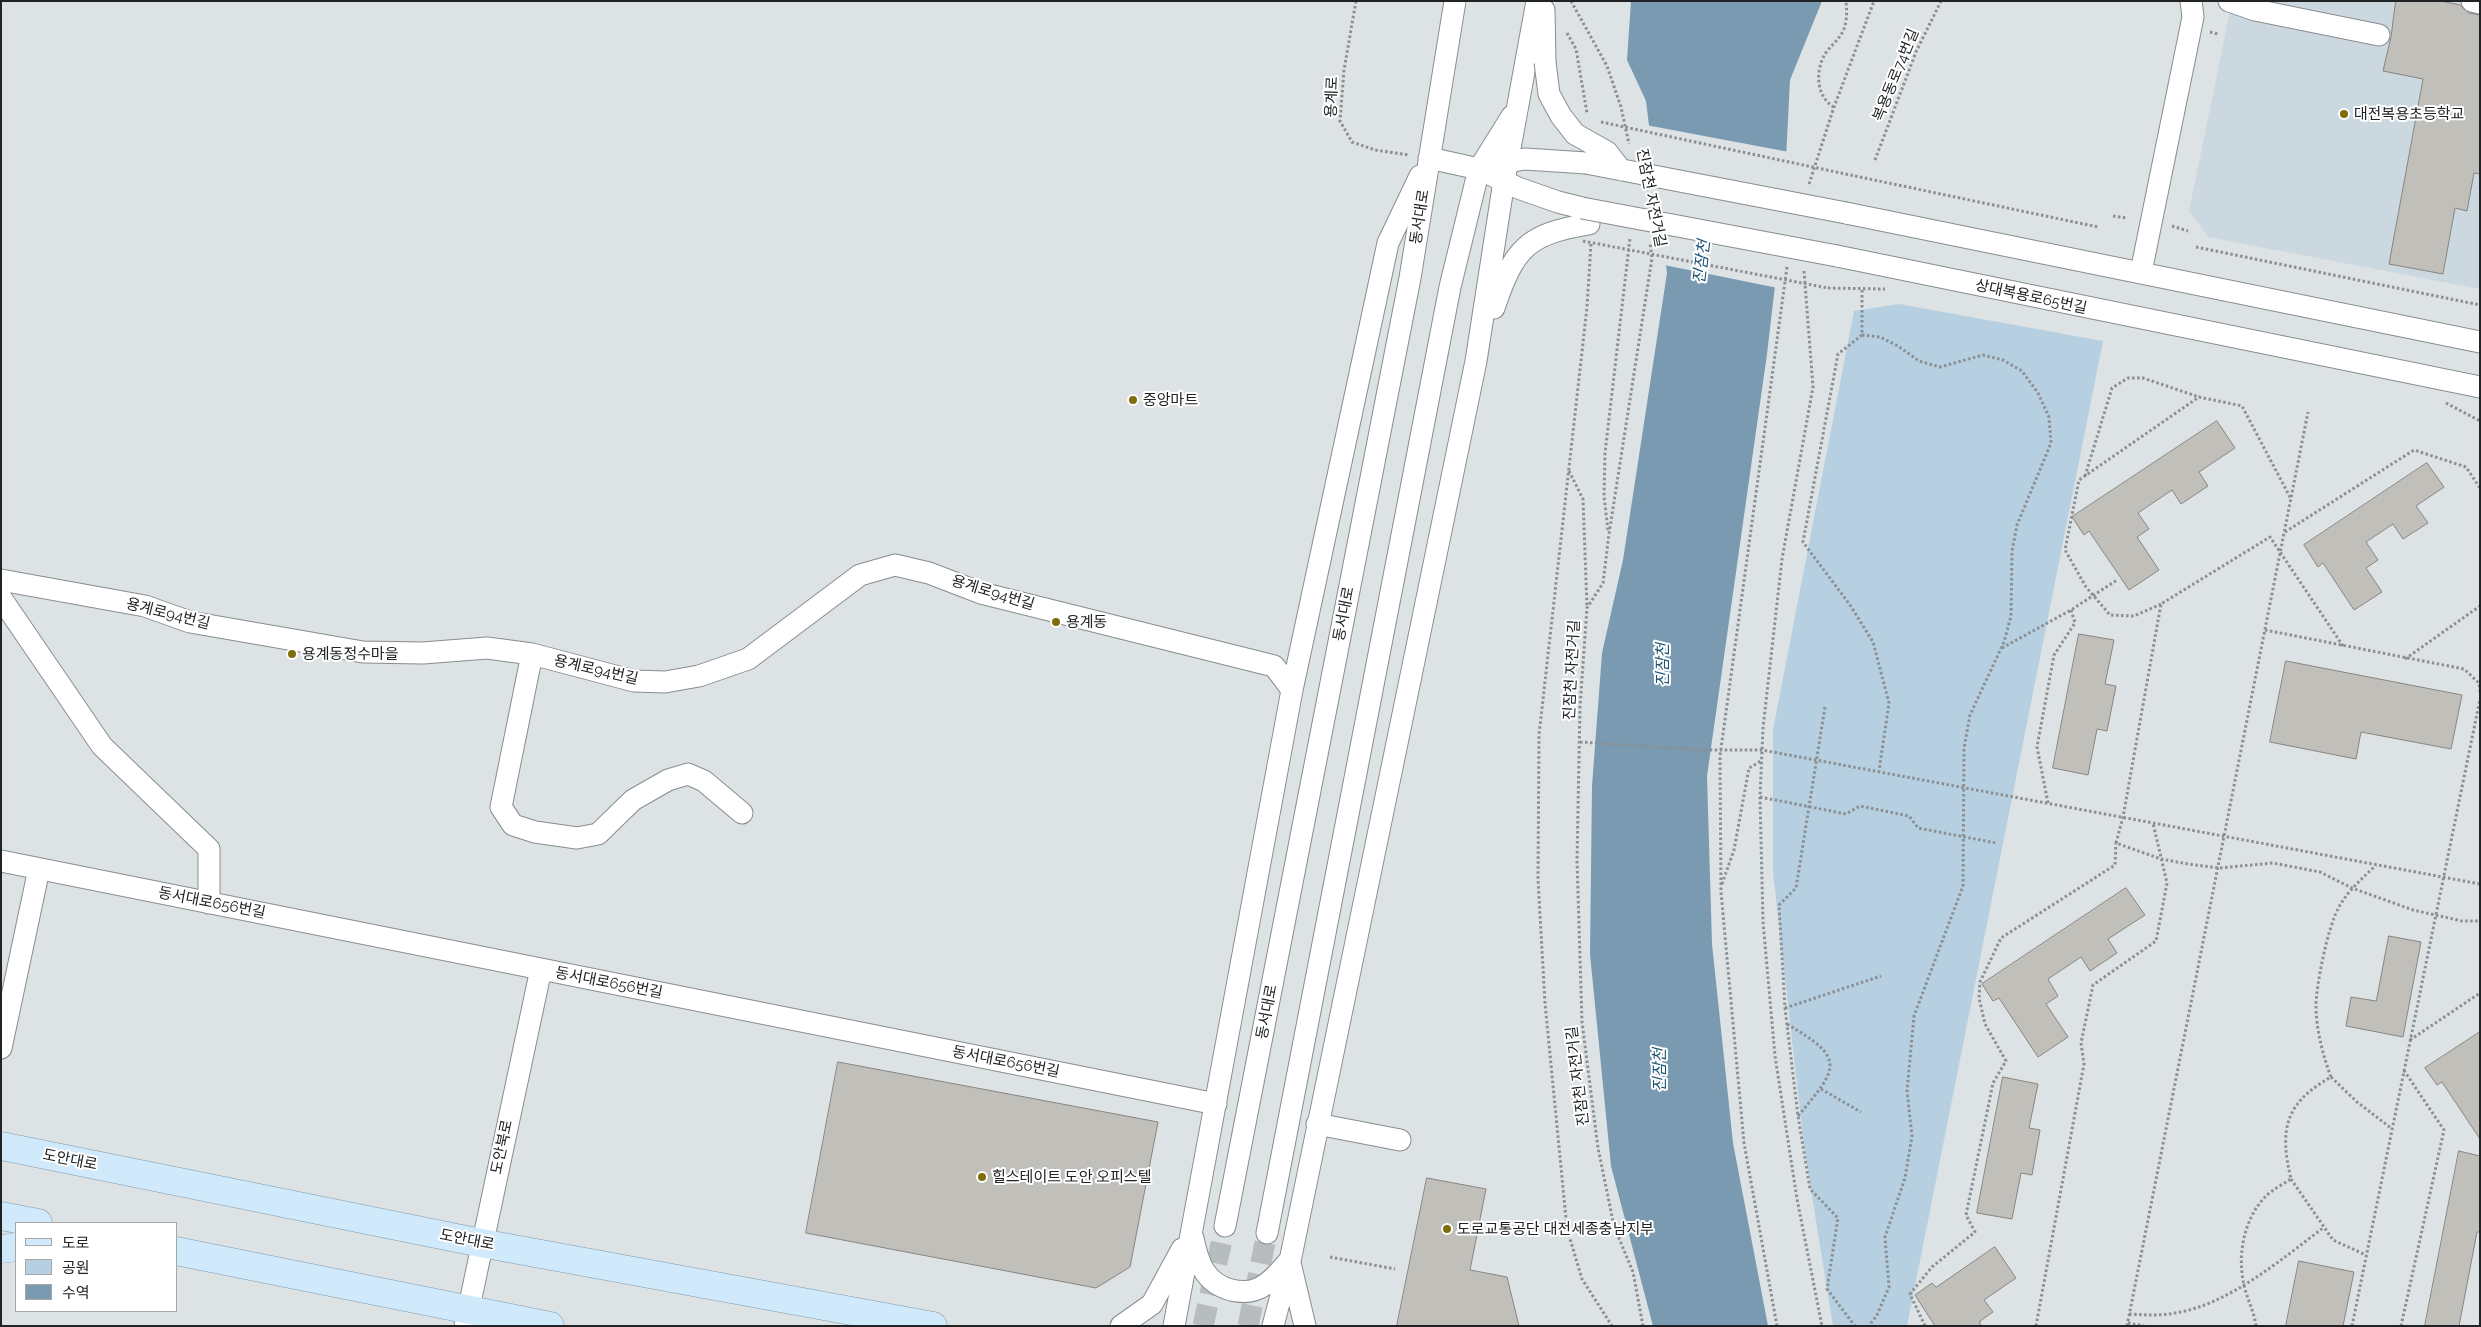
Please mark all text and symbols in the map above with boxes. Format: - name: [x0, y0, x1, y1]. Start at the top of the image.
- street label: 복용동로74번길: [1869, 26, 1923, 124]
- street label: 용계로: [1322, 76, 1342, 118]
- place label: 대전복용초등학교: [2354, 105, 2464, 123]
- marker: 대전복용초등학교: [2338, 108, 2350, 120]
- street label: 진잠천 자전거길: [1633, 147, 1669, 249]
- street label: 동서대로: [1407, 188, 1433, 246]
- water label: 진잠천: [1690, 239, 1714, 285]
- street label: 상대복용로65번길: [1973, 276, 2089, 318]
- place label: 중앙마트: [1143, 391, 1198, 409]
- marker: 중앙마트: [1127, 394, 1139, 406]
- street label: 용계로94번길: [949, 572, 1037, 614]
- street label: 동서대로: [1330, 585, 1358, 643]
- street label: 용계로94번길: [124, 595, 212, 633]
- place label: 용계동: [1066, 613, 1107, 631]
- marker: 용계동: [1050, 616, 1062, 628]
- street label: 진잠천 자전거길: [1560, 619, 1584, 721]
- water label: 진잠천: [1653, 643, 1673, 687]
- place label: 용계동정수마을: [302, 645, 399, 663]
- marker: 용계동정수마을: [286, 648, 298, 660]
- street label: 용계로94번길: [552, 652, 640, 688]
- street label: 동서대로656번길: [157, 884, 267, 922]
- street label: 동서대로656번길: [554, 964, 664, 1002]
- street label: 동서대로: [1253, 983, 1281, 1041]
- street label: 진잠천 자전거길: [1563, 1025, 1593, 1127]
- street label: 동서대로656번길: [951, 1043, 1061, 1081]
- water label: 진잠천: [1650, 1048, 1670, 1092]
- street label: 도안북로: [487, 1118, 517, 1176]
- street label: 도안대로: [41, 1146, 99, 1174]
- place label: 힐스테이트 도안 오피스텔: [992, 1168, 1151, 1186]
- marker: 힐스테이트 도안 오피스텔: [976, 1171, 988, 1183]
- place label: 도로교통공단 대전세종충남지부: [1457, 1220, 1654, 1238]
- legend: [15, 1222, 178, 1312]
- marker: 도로교통공단 대전세종충남지부: [1441, 1223, 1453, 1235]
- street label: 도안대로: [438, 1226, 496, 1254]
- text: 도로: [62, 1234, 90, 1252]
- text: 공원: [62, 1259, 90, 1277]
- text: 수역: [62, 1284, 90, 1302]

